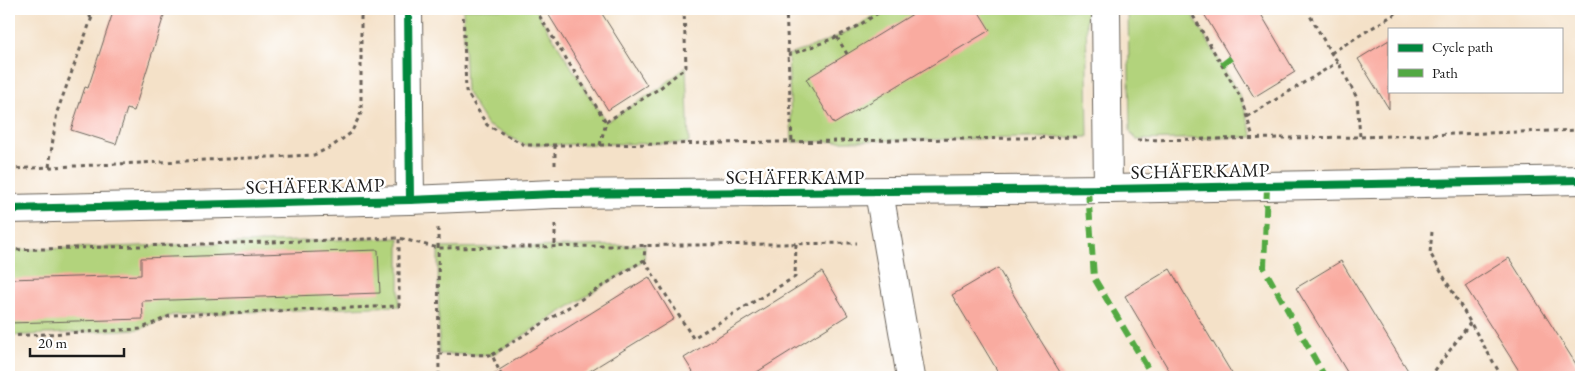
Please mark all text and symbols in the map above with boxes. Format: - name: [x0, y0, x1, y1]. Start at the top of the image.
- legend: [1388, 28, 1562, 92]
- text: Cycle path: [1432, 37, 1494, 56]
- text: Path: [1432, 63, 1458, 82]
- street label: SCHÄFERKAMP: [1131, 157, 1270, 185]
- street label: SCHÄFERKAMP: [726, 165, 865, 190]
- street label: SCHÄFERKAMP: [246, 172, 385, 200]
- scale bar: [30, 326, 124, 358]
- text: 20 m: [38, 333, 67, 352]

